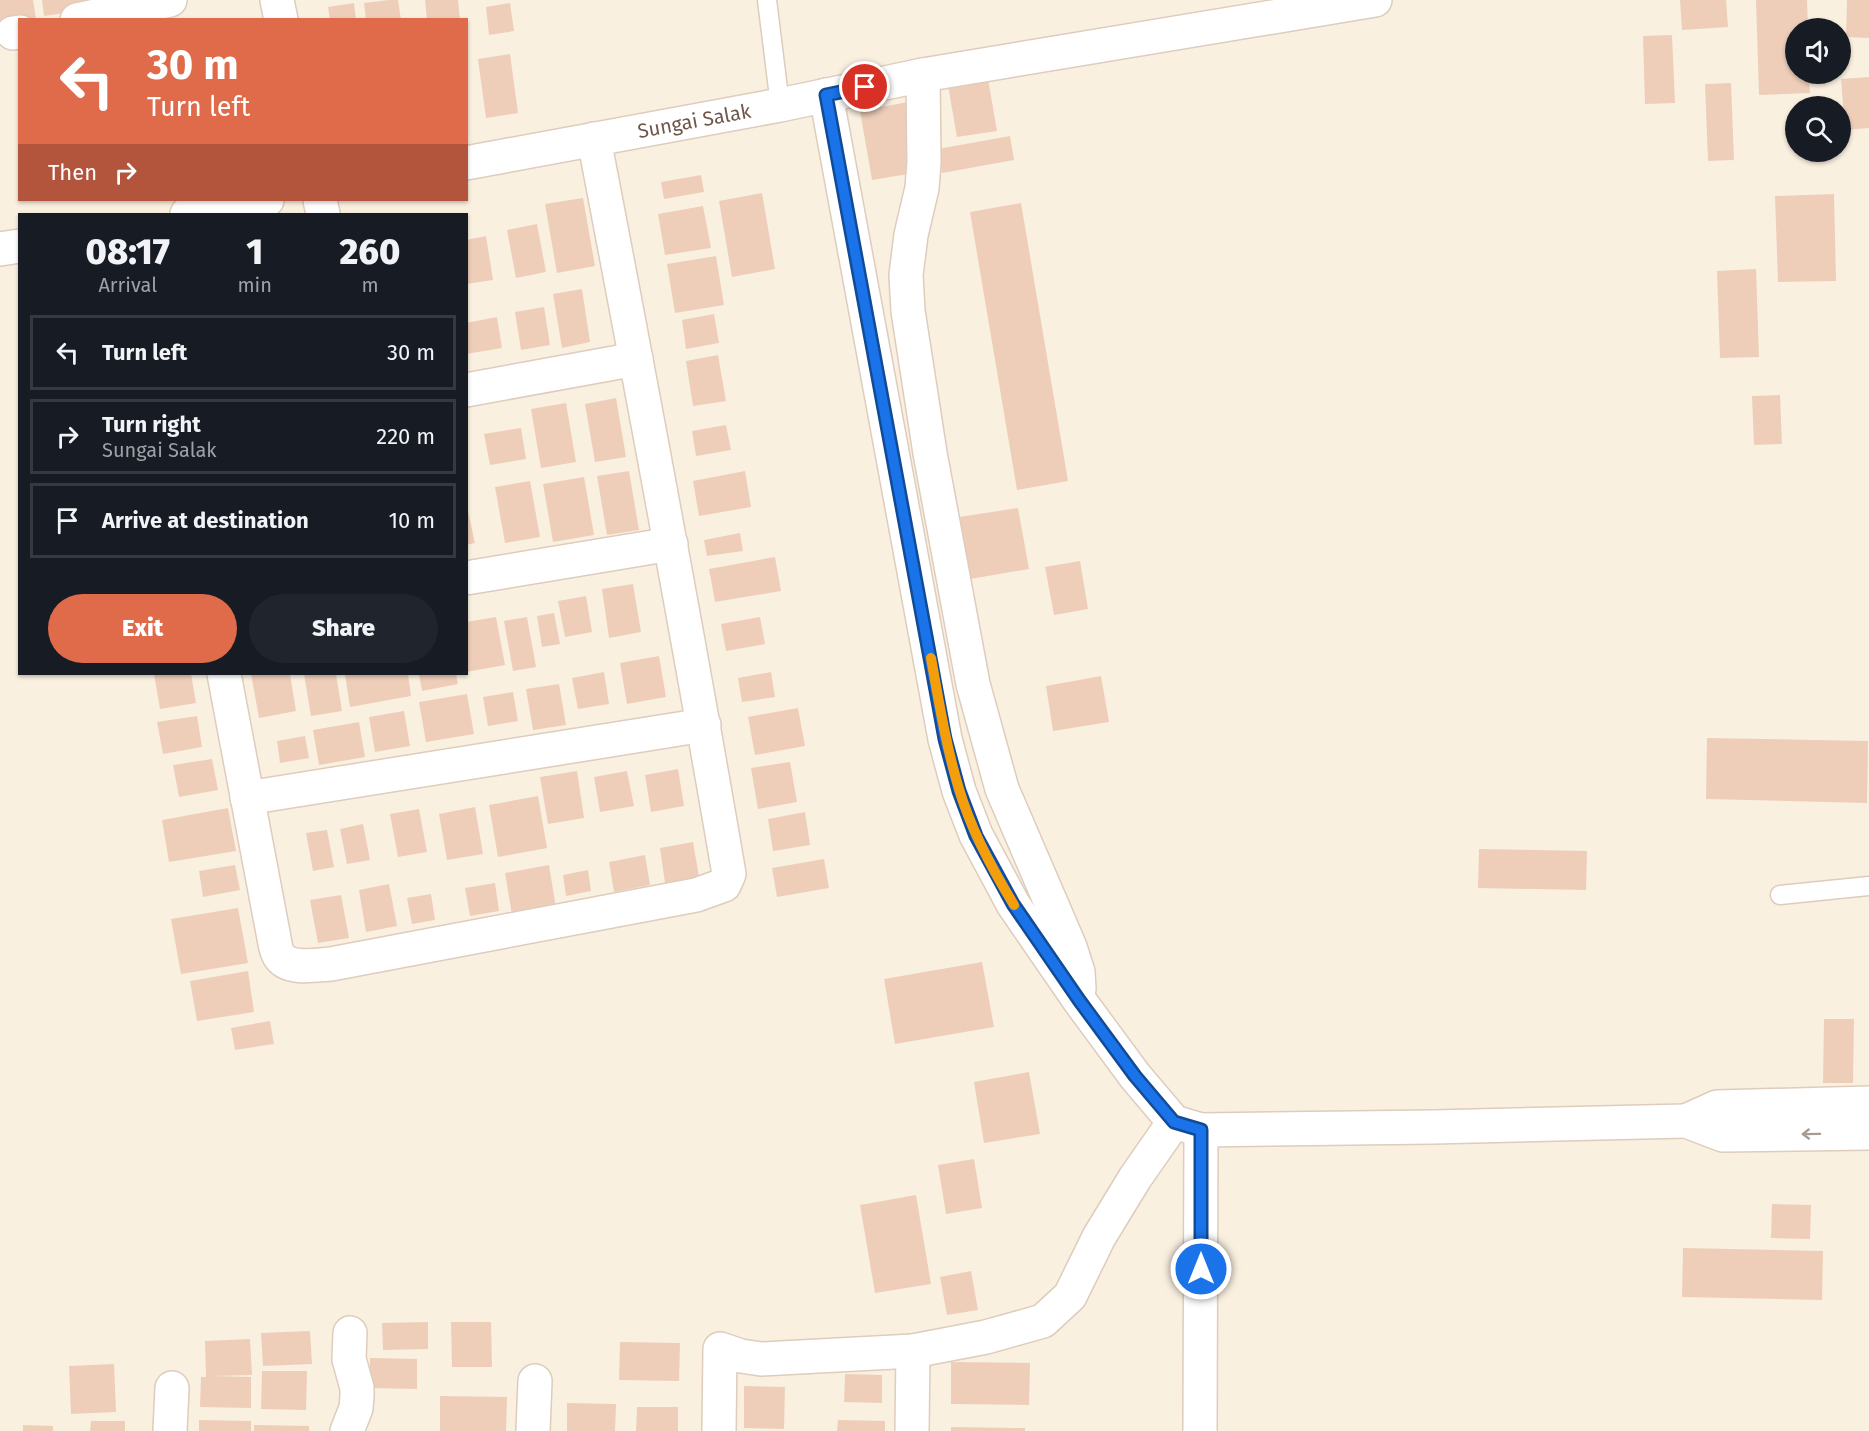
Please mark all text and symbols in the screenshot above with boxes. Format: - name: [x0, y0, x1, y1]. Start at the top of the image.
- map controls: [1785, 18, 1851, 162]
- button: sound: [1785, 18, 1851, 84]
- text: 30 m: [147, 40, 239, 90]
- icon: left: [48, 42, 126, 120]
- pin: [839, 61, 890, 112]
- icon: arrive: [848, 70, 881, 103]
- text: Turn left: [147, 91, 250, 123]
- button: search: [1785, 96, 1851, 162]
- street label: Sungai Salak: [636, 99, 753, 143]
- icon: right: [109, 156, 142, 189]
- text: Then: [48, 159, 97, 186]
- text: 08:17: [86, 230, 170, 274]
- text: 1: [246, 230, 263, 274]
- text: 260: [340, 230, 400, 274]
- text: Arrival: [98, 273, 157, 297]
- text: min: [237, 273, 272, 297]
- text: m: [361, 273, 379, 297]
- icon: left: [51, 336, 84, 369]
- text: Turn left: [102, 339, 187, 366]
- text: 30 m: [387, 339, 435, 366]
- text: Turn right: [102, 411, 201, 438]
- icon: right: [51, 420, 84, 453]
- text: 220 m: [376, 423, 435, 450]
- text: Sungai Salak: [102, 438, 217, 462]
- icon: arrive: [51, 504, 84, 537]
- text: Arrive at destination: [102, 507, 309, 534]
- text: 10 m: [389, 507, 435, 534]
- button: Exit: [48, 594, 237, 663]
- button: Share: [249, 594, 438, 663]
- one-way arrow: [1801, 1129, 1821, 1140]
- position arrow: [1169, 1237, 1233, 1301]

